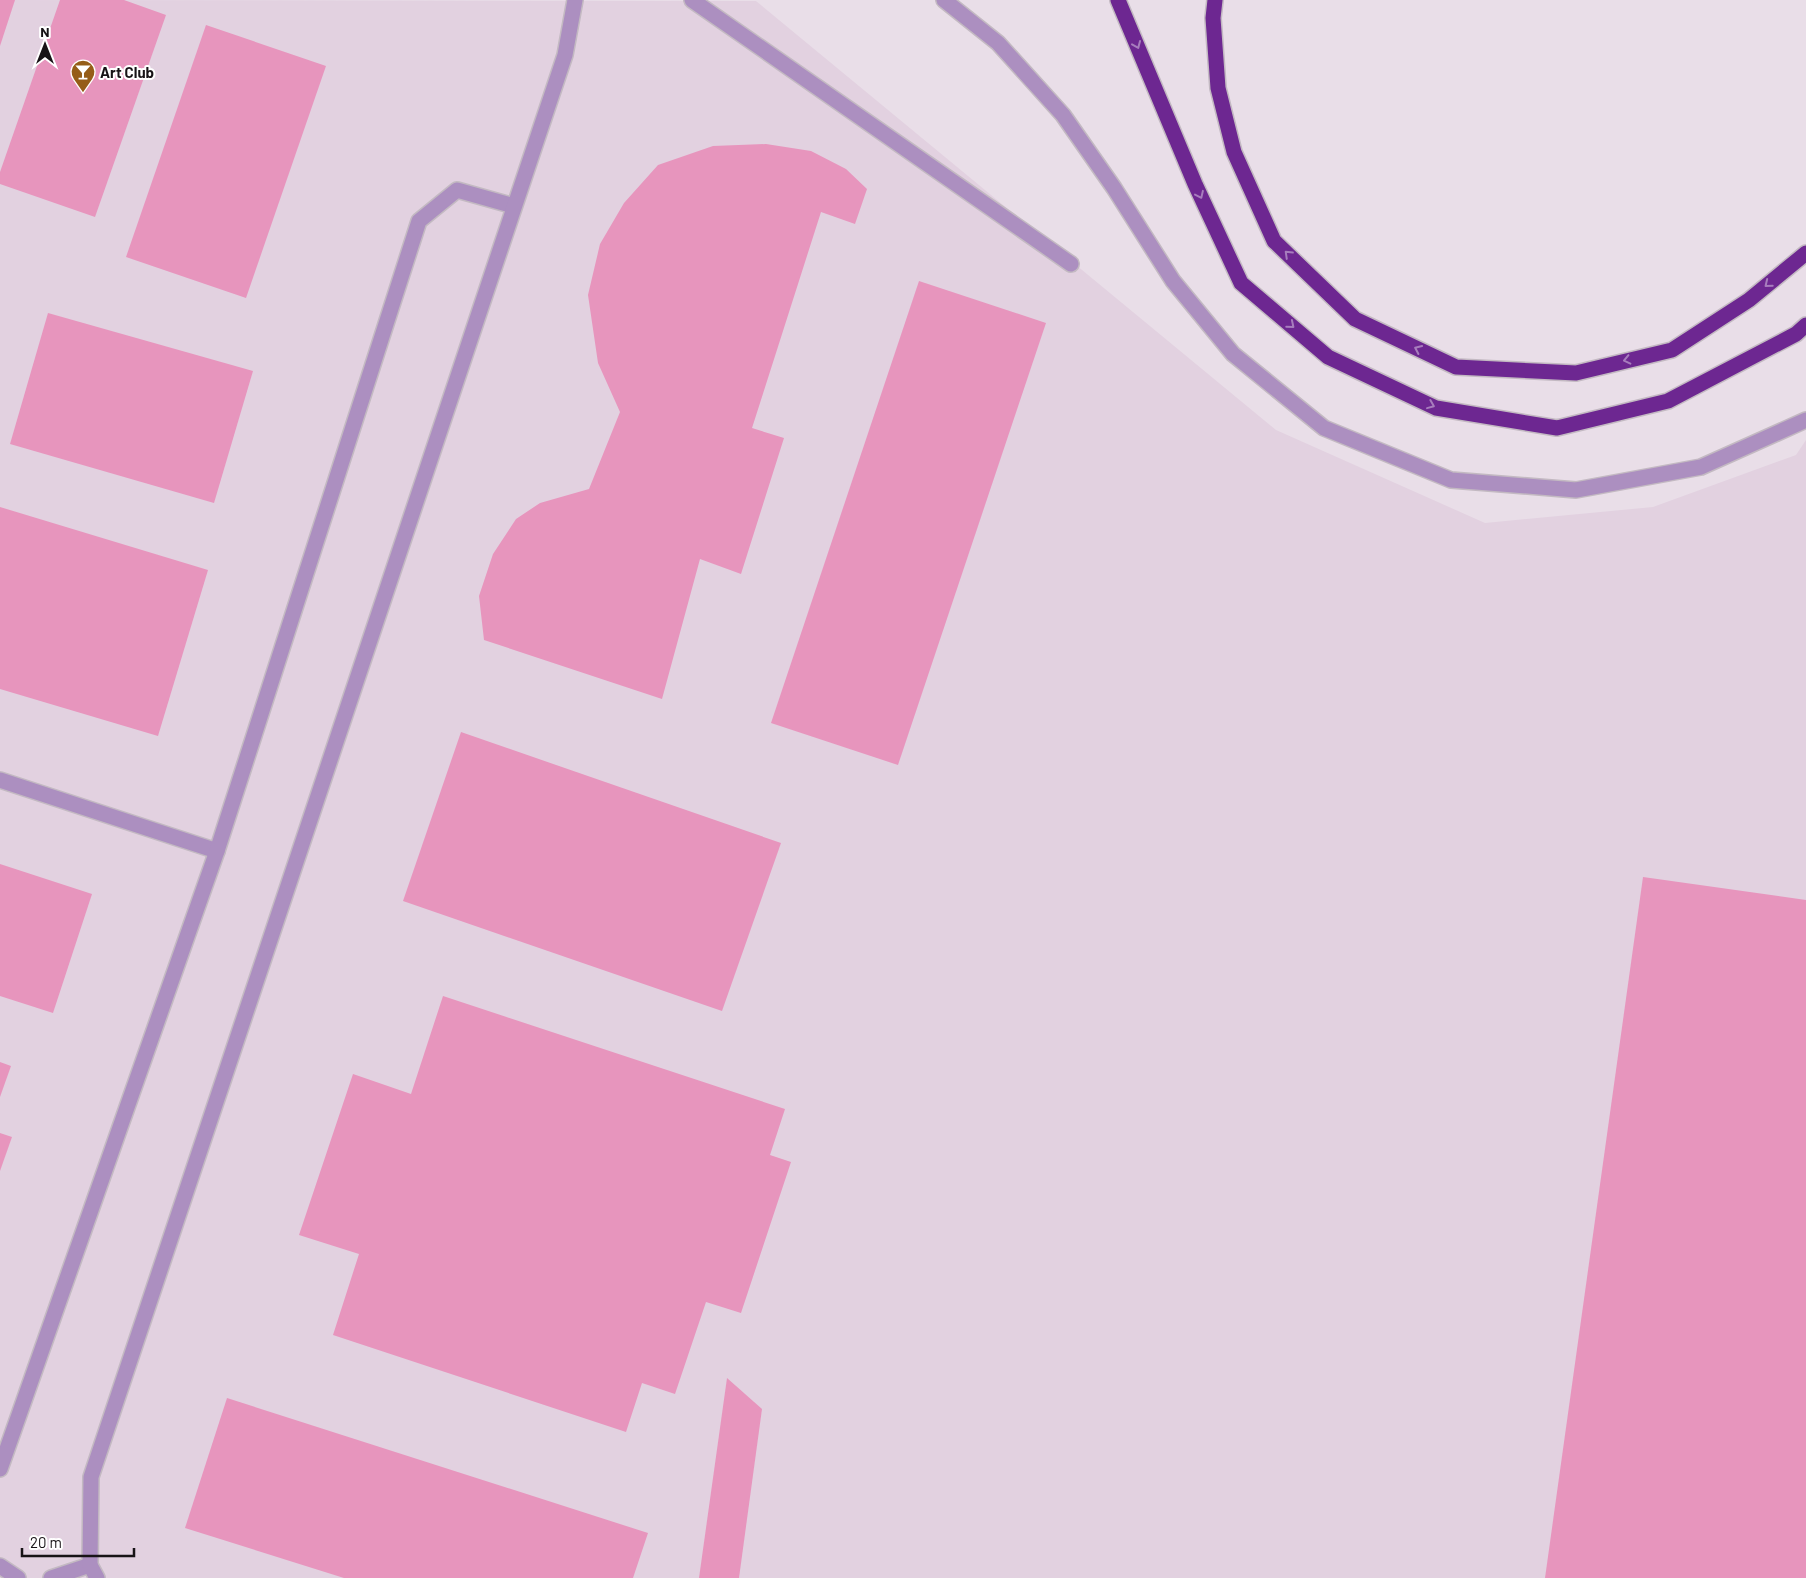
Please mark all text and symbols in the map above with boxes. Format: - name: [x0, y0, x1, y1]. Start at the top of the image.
- north arrow: [20, 20, 70, 70]
- text: N: [40, 23, 50, 40]
- one-way arrow: [1131, 40, 1141, 49]
- bar icon: Art Club: [70, 59, 96, 93]
- place label: Art Club: [100, 63, 154, 81]
- one-way arrow: [1194, 190, 1204, 199]
- one-way arrow: [1285, 251, 1294, 260]
- one-way arrow: [1765, 279, 1774, 287]
- one-way arrow: [1285, 320, 1294, 329]
- one-way arrow: [1414, 345, 1423, 355]
- one-way arrow: [1623, 354, 1632, 365]
- one-way arrow: [1426, 398, 1435, 409]
- scale bar: [22, 1526, 135, 1558]
- text: 20 m: [30, 1533, 62, 1551]

